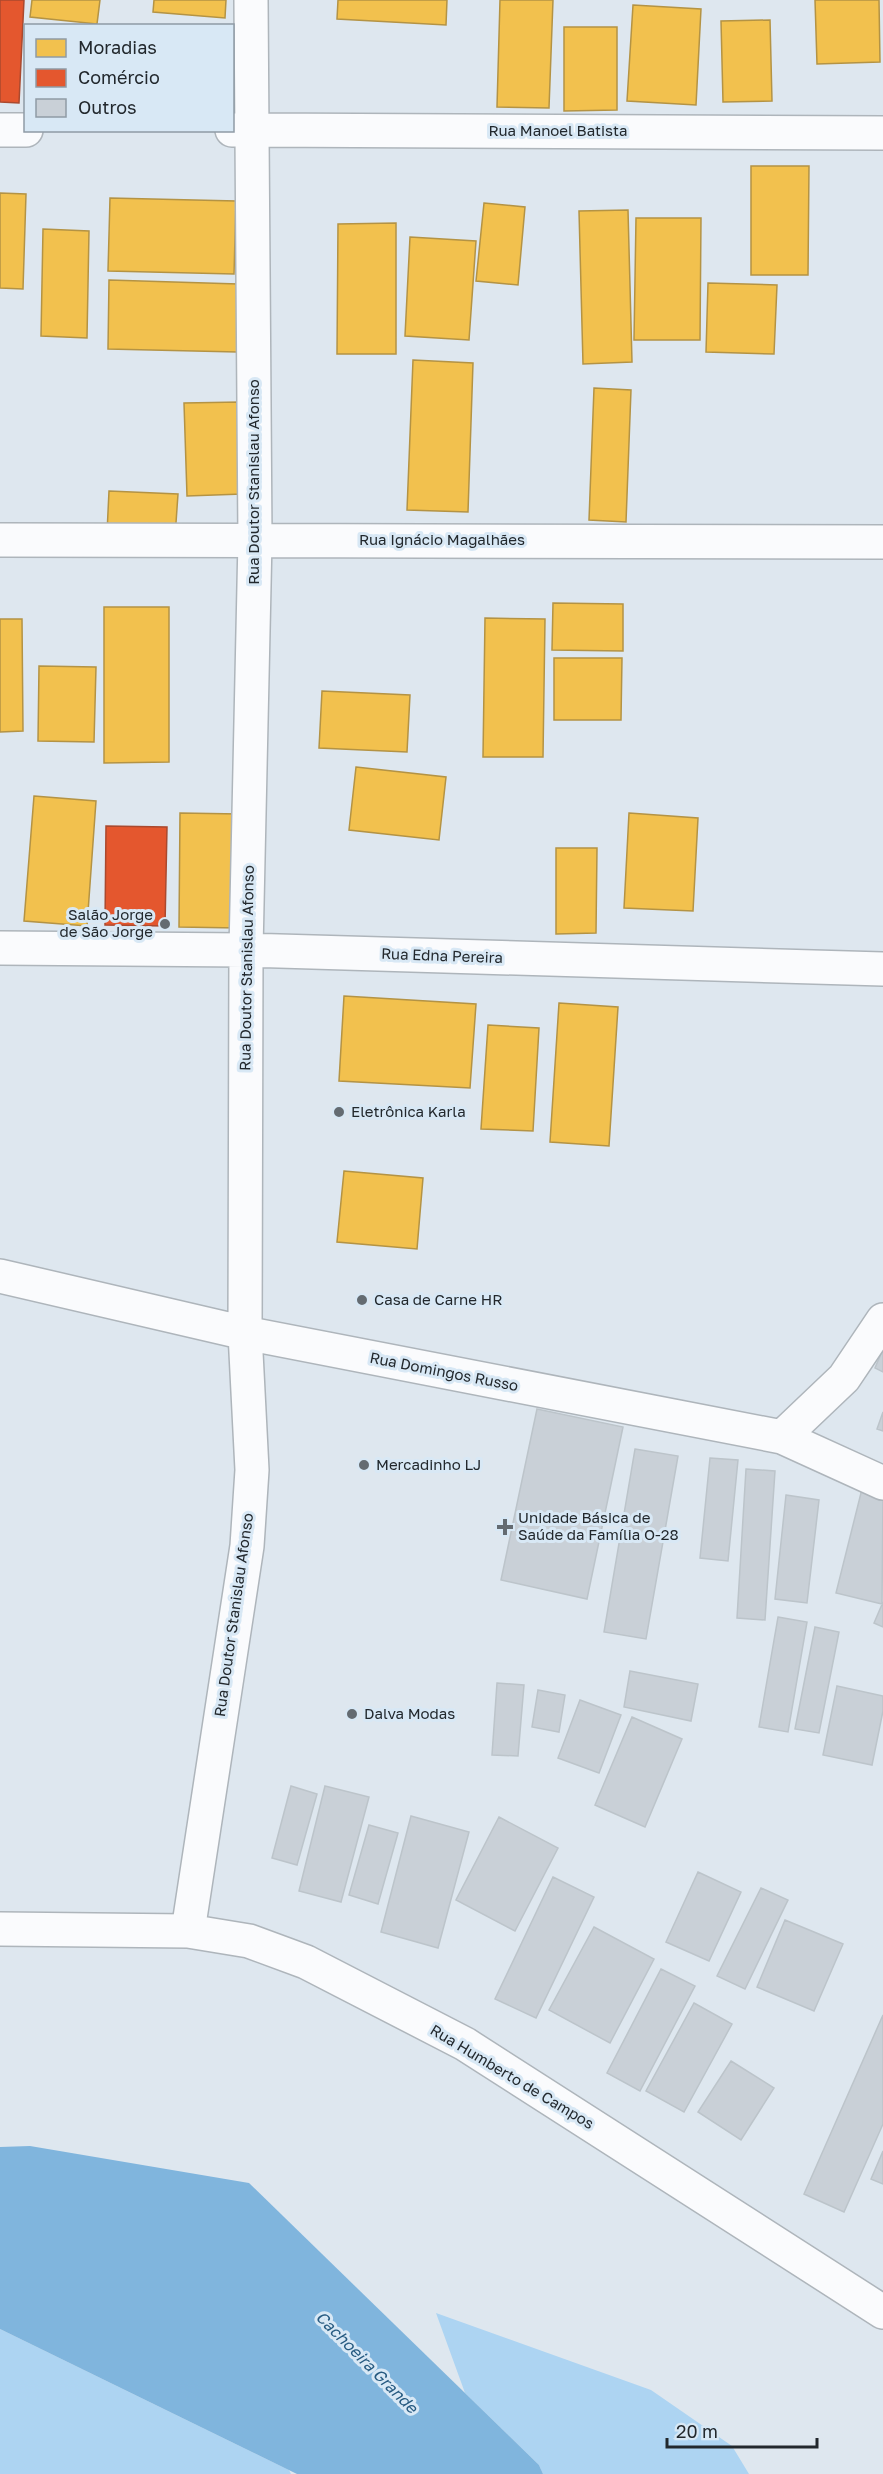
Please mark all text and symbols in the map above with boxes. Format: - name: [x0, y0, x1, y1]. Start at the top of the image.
- legend: [24, 24, 234, 132]
- text: Moradias: [78, 36, 157, 58]
- text: Comércio: [78, 66, 160, 88]
- text: Outros: [78, 96, 137, 118]
- street label: Rua Manoel Batista: [489, 121, 627, 139]
- street label: Rua Doutor Stanislau Afonso: [244, 379, 262, 585]
- street label: Rua Ignácio Magalhães: [359, 530, 525, 548]
- street label: Rua Doutor Stanislau Afonso: [235, 865, 257, 1071]
- place label: Salão Jorge de São Jorge: [60, 905, 153, 940]
- marker: Salão Jorge de São Jorge: [158, 917, 172, 931]
- street label: Rua Edna Pereira: [381, 944, 503, 966]
- place label: Eletrônica Karla: [351, 1102, 466, 1120]
- marker: Eletrônica Karla: [332, 1105, 346, 1119]
- place label: Casa de Carne HR: [374, 1290, 502, 1308]
- marker: Casa de Carne HR: [355, 1293, 369, 1307]
- street label: Rua Domingos Russo: [368, 1348, 520, 1394]
- place label: Mercadinho LJ: [376, 1455, 481, 1473]
- marker: Mercadinho LJ: [357, 1458, 371, 1472]
- place label: Unidade Básica de Saúde da Família O-28: [518, 1508, 679, 1543]
- street label: Rua Doutor Stanislau Afonso: [210, 1512, 256, 1718]
- marker: Unidade Básica de Saúde da Família O-28: [496, 1518, 514, 1536]
- place label: Dalva Modas: [364, 1704, 455, 1722]
- marker: Dalva Modas: [345, 1707, 359, 1721]
- street label: Rua Humberto de Campos: [427, 2020, 598, 2132]
- water label: Cachoeira Grande: [312, 2307, 423, 2418]
- scale bar: [667, 2411, 817, 2449]
- text: 20 m: [676, 2420, 718, 2442]

